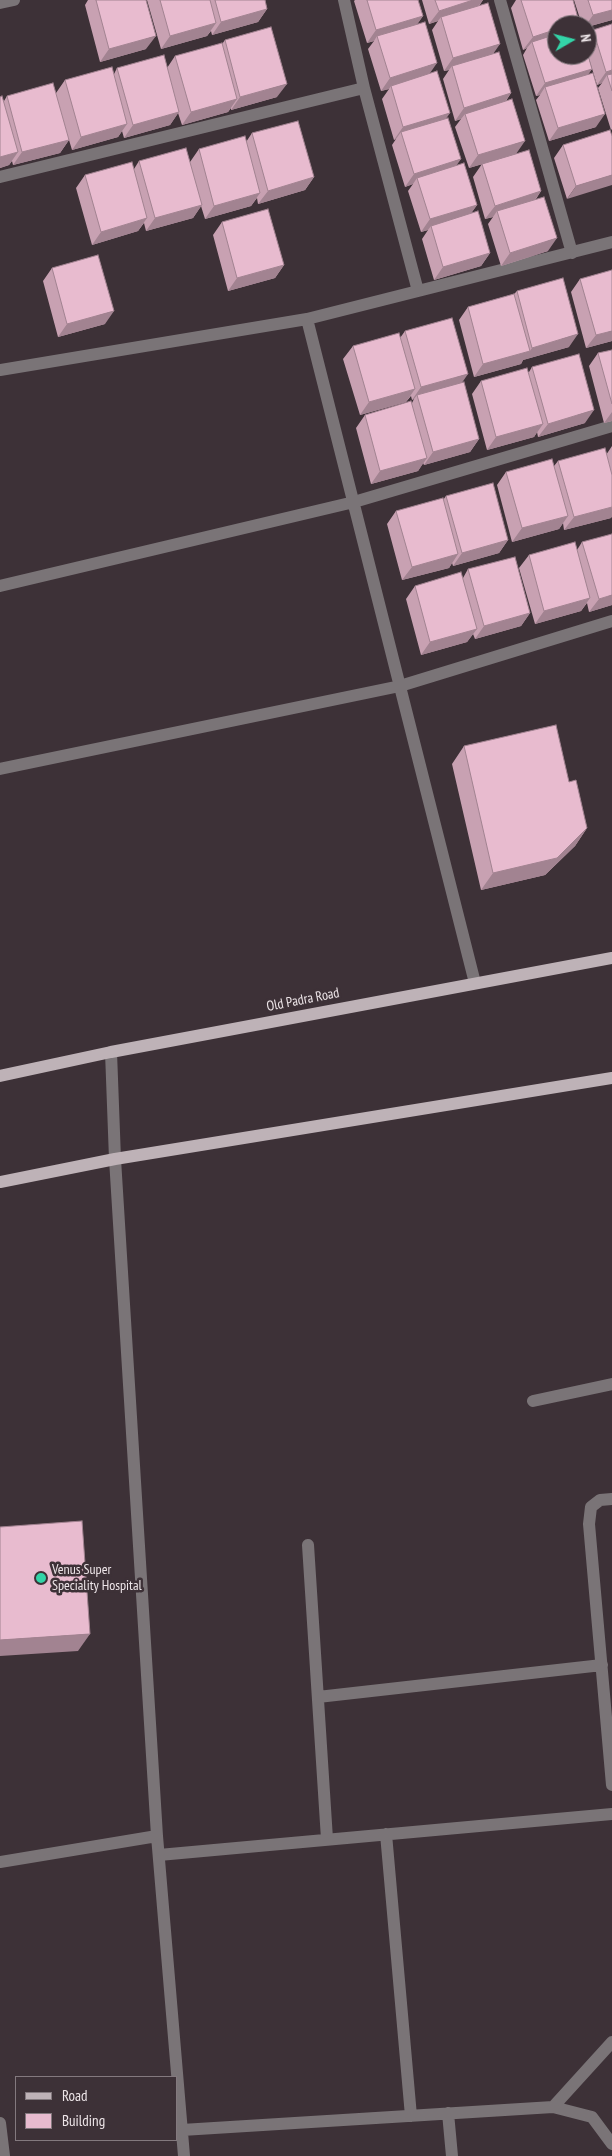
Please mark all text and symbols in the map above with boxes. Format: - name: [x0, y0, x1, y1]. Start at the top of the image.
- north arrow: [547, 15, 597, 65]
- text: N: [576, 33, 595, 43]
- street label: Old Padra Road: [265, 985, 341, 1015]
- place label: Venus Super Speciality Hospital: [52, 1562, 142, 1594]
- marker: Venus Super Speciality Hospital: [34, 1571, 48, 1585]
- legend: [15, 2076, 178, 2141]
- text: Road: [62, 2086, 88, 2105]
- text: Building: [62, 2111, 105, 2130]

